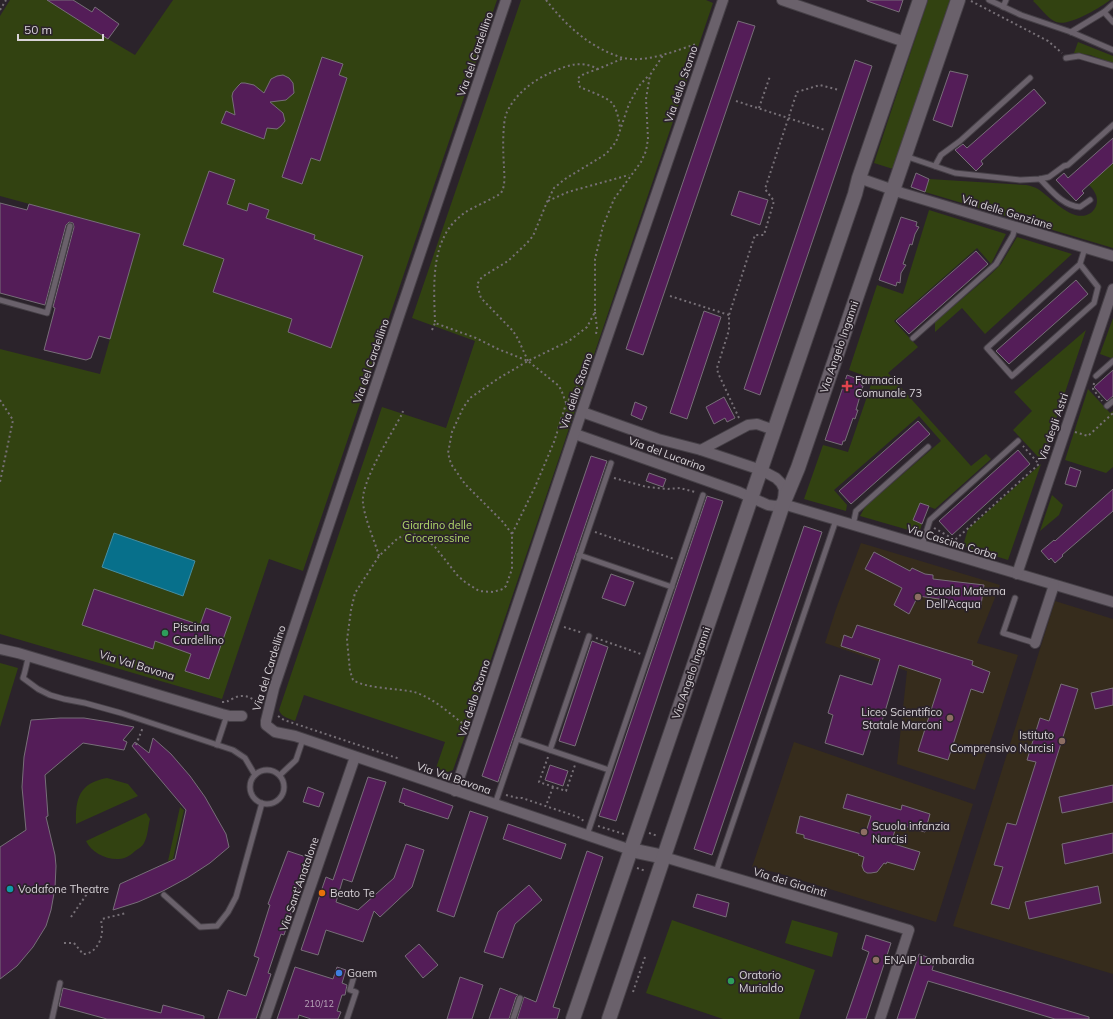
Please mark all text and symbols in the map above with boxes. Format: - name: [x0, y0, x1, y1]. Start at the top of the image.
- street label: Via del Cardellino: [454, 10, 496, 98]
- scale bar: [18, 16, 103, 42]
- text: 50 m: [24, 22, 52, 37]
- street label: Via dello Storno: [661, 44, 701, 124]
- street label: Via delle Genziane: [960, 192, 1054, 232]
- street label: Via Angelo Inganni: [817, 299, 861, 395]
- street label: Via del Cardellino: [350, 317, 392, 405]
- street label: Via dello Storno: [556, 351, 596, 431]
- place label: Farmacia Comunale 73: [855, 373, 922, 400]
- marker: Farmacia Comunale 73: [842, 381, 852, 391]
- street label: Via degli Astri: [1035, 391, 1071, 463]
- street label: Via del Lucarino: [626, 433, 708, 475]
- park label: Giardino delle Crocerossine: [402, 518, 472, 545]
- street label: Via Cascina Corba: [905, 522, 999, 562]
- place label: Scuola Materna Dell'Acqua: [926, 584, 1006, 611]
- marker: Scuola Materna Dell'Acqua: [913, 592, 923, 602]
- place label: Piscina Cardellino: [173, 620, 224, 647]
- street label: Via del Cardellino: [249, 623, 289, 713]
- street label: Via Angelo Inganni: [669, 625, 713, 721]
- marker: Piscina Cardellino: [160, 628, 170, 638]
- street label: Via Val Bavona: [98, 647, 176, 683]
- street label: Via dello Storno: [455, 658, 493, 738]
- place label: Liceo Scientifico Statale Marconi: [861, 705, 942, 732]
- marker: Liceo Scientifico Statale Marconi: [945, 713, 955, 723]
- place label: Istituto Comprensivo Narcisi: [950, 728, 1054, 755]
- marker: Istituto Comprensivo Narcisi: [1057, 736, 1067, 746]
- street label: Via Val Bavona: [415, 759, 493, 797]
- place label: Scuola infanzia Narcisi: [872, 819, 950, 846]
- marker: Scuola infanzia Narcisi: [859, 827, 869, 837]
- street label: Via Sant'Anatalone: [276, 835, 322, 933]
- street label: Via dei Giacinti: [752, 864, 828, 900]
- place label: Vodafone Theatre: [18, 882, 109, 896]
- marker: Vodafone Theatre: [5, 884, 15, 894]
- place label: Beato Te: [330, 886, 375, 900]
- marker: Beato Te: [317, 888, 327, 898]
- place label: ENAIP Lombardia: [884, 953, 974, 967]
- marker: ENAIP Lombardia: [871, 955, 881, 965]
- place label: Gaem: [347, 966, 377, 980]
- marker: Gaem: [334, 968, 344, 978]
- place label: Oratorio Murialdo: [739, 968, 784, 995]
- marker: Oratorio Murialdo: [726, 976, 736, 986]
- house number: 210/12: [304, 998, 334, 1009]

